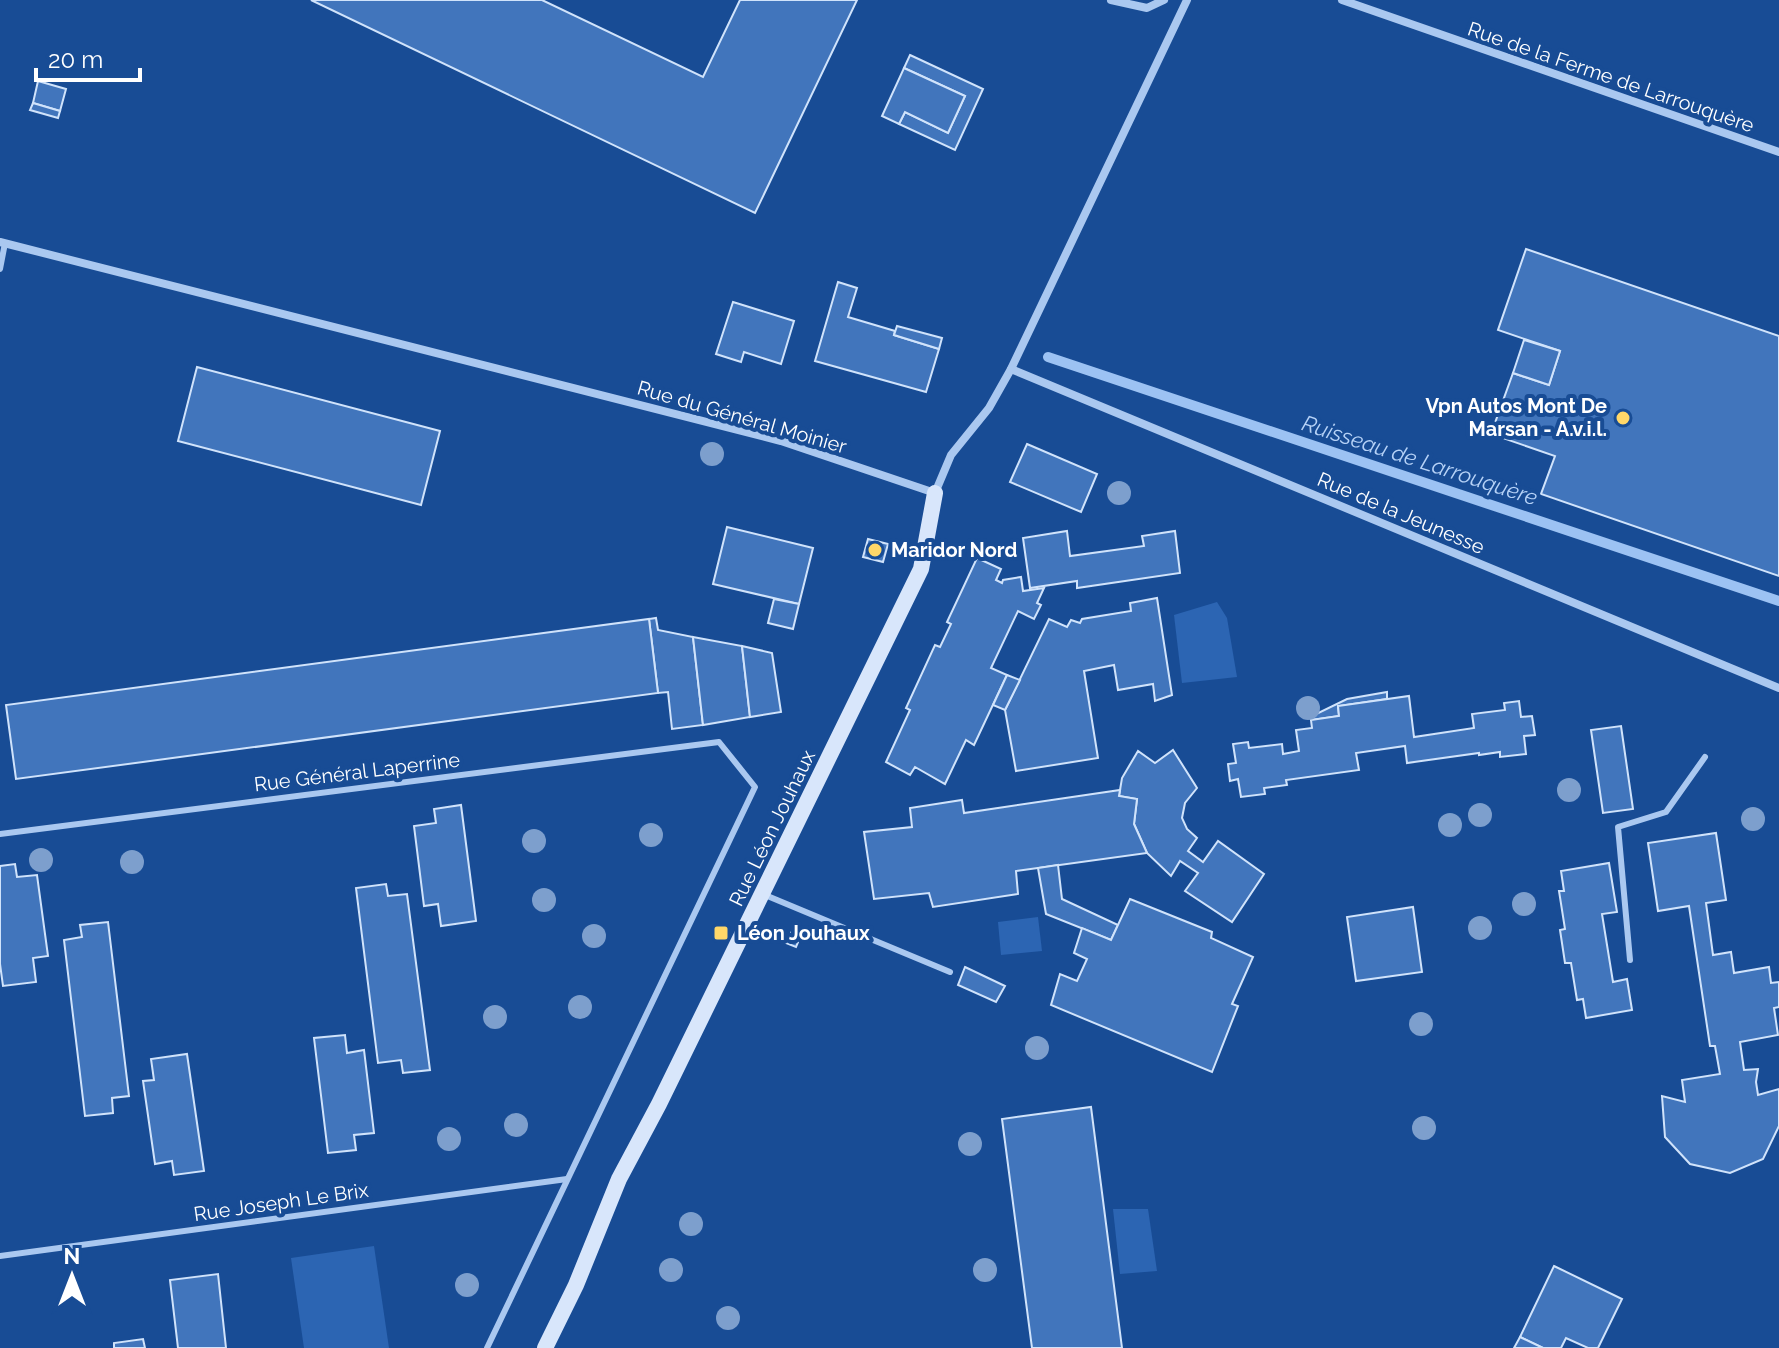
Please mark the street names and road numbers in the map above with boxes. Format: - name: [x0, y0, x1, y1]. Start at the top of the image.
- street label: Rue de la Ferme de Larrouquère: [1465, 17, 1758, 137]
- street label: Rue du Général Moinier: [635, 376, 849, 458]
- street label: Rue de la Jeunesse: [1314, 467, 1488, 559]
- street label: Rue Léon Jouhaux: [724, 746, 820, 910]
- street label: Rue Général Laperrine: [253, 747, 462, 797]
- street label: Rue Joseph Le Brix: [192, 1178, 370, 1226]

